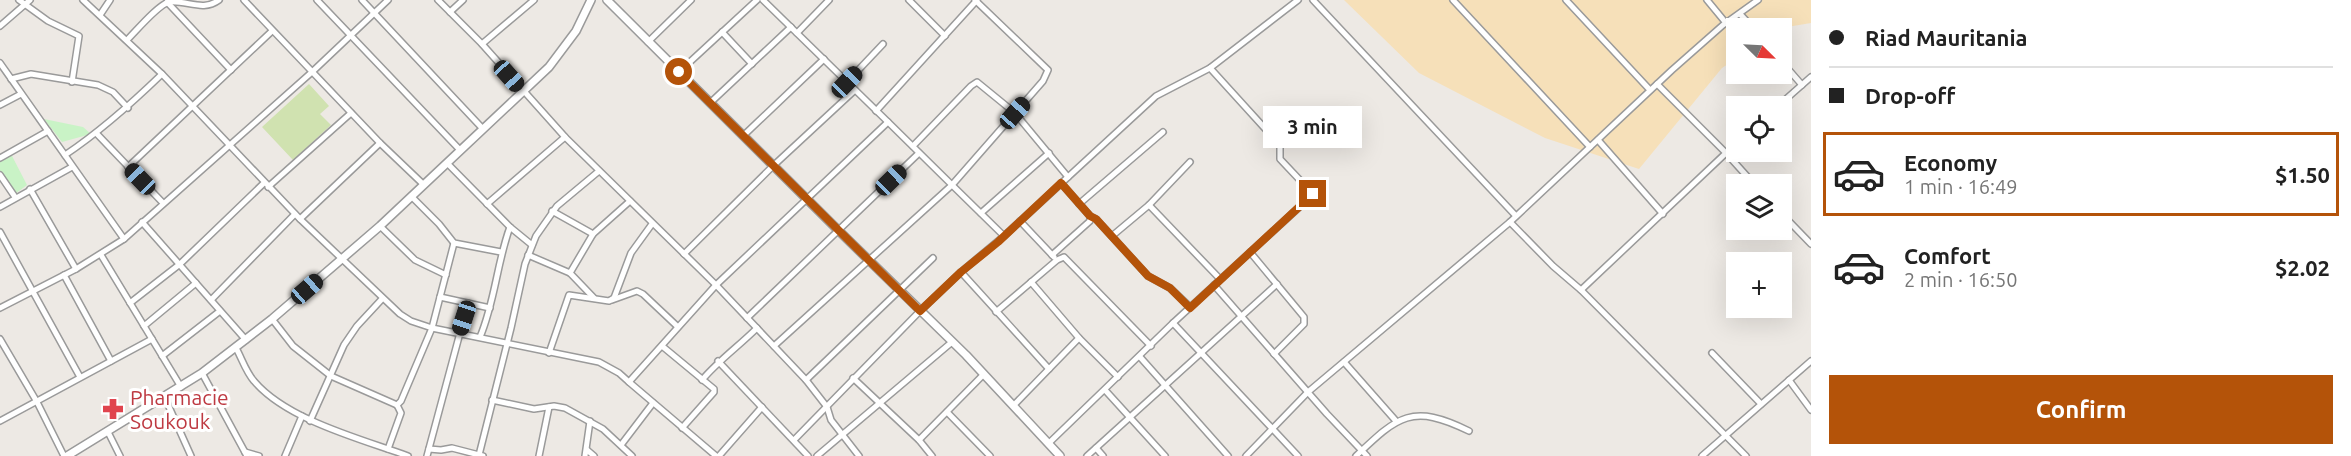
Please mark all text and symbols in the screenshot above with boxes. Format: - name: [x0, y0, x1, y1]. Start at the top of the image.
- north arrow: [1726, 18, 1792, 84]
- map controls: [1726, 18, 1792, 318]
- text: Riad Mauritania: [1865, 25, 2027, 50]
- car: [490, 57, 528, 95]
- route start: [665, 58, 692, 85]
- car: [828, 63, 866, 101]
- text: Drop-off: [1865, 83, 1955, 108]
- car: [996, 94, 1034, 132]
- button: locate: [1726, 96, 1792, 162]
- callout: 3 min: [1264, 107, 1362, 149]
- text: 3 min: [1287, 115, 1338, 138]
- icon: car: [1832, 147, 1886, 201]
- text: Economy: [1904, 150, 1997, 175]
- car: [121, 160, 159, 198]
- car: [872, 161, 910, 199]
- text: $1.50: [2275, 162, 2330, 187]
- button: layers: [1726, 174, 1792, 240]
- text: 1 min · 16:49: [1904, 175, 2018, 198]
- route end: [1299, 180, 1326, 207]
- icon: car: [1832, 240, 1886, 294]
- text: Comfort: [1904, 243, 1991, 268]
- button: +: [1726, 252, 1792, 318]
- text: $2.02: [2275, 255, 2330, 280]
- text: 2 min · 16:50: [1904, 268, 2018, 291]
- car: [288, 270, 326, 308]
- car: [450, 298, 478, 338]
- button: Confirm: [1829, 375, 2333, 444]
- place label: Pharmacie Soukouk: [130, 385, 229, 433]
- pharmacy icon: Pharmacie Soukouk: [101, 397, 125, 421]

